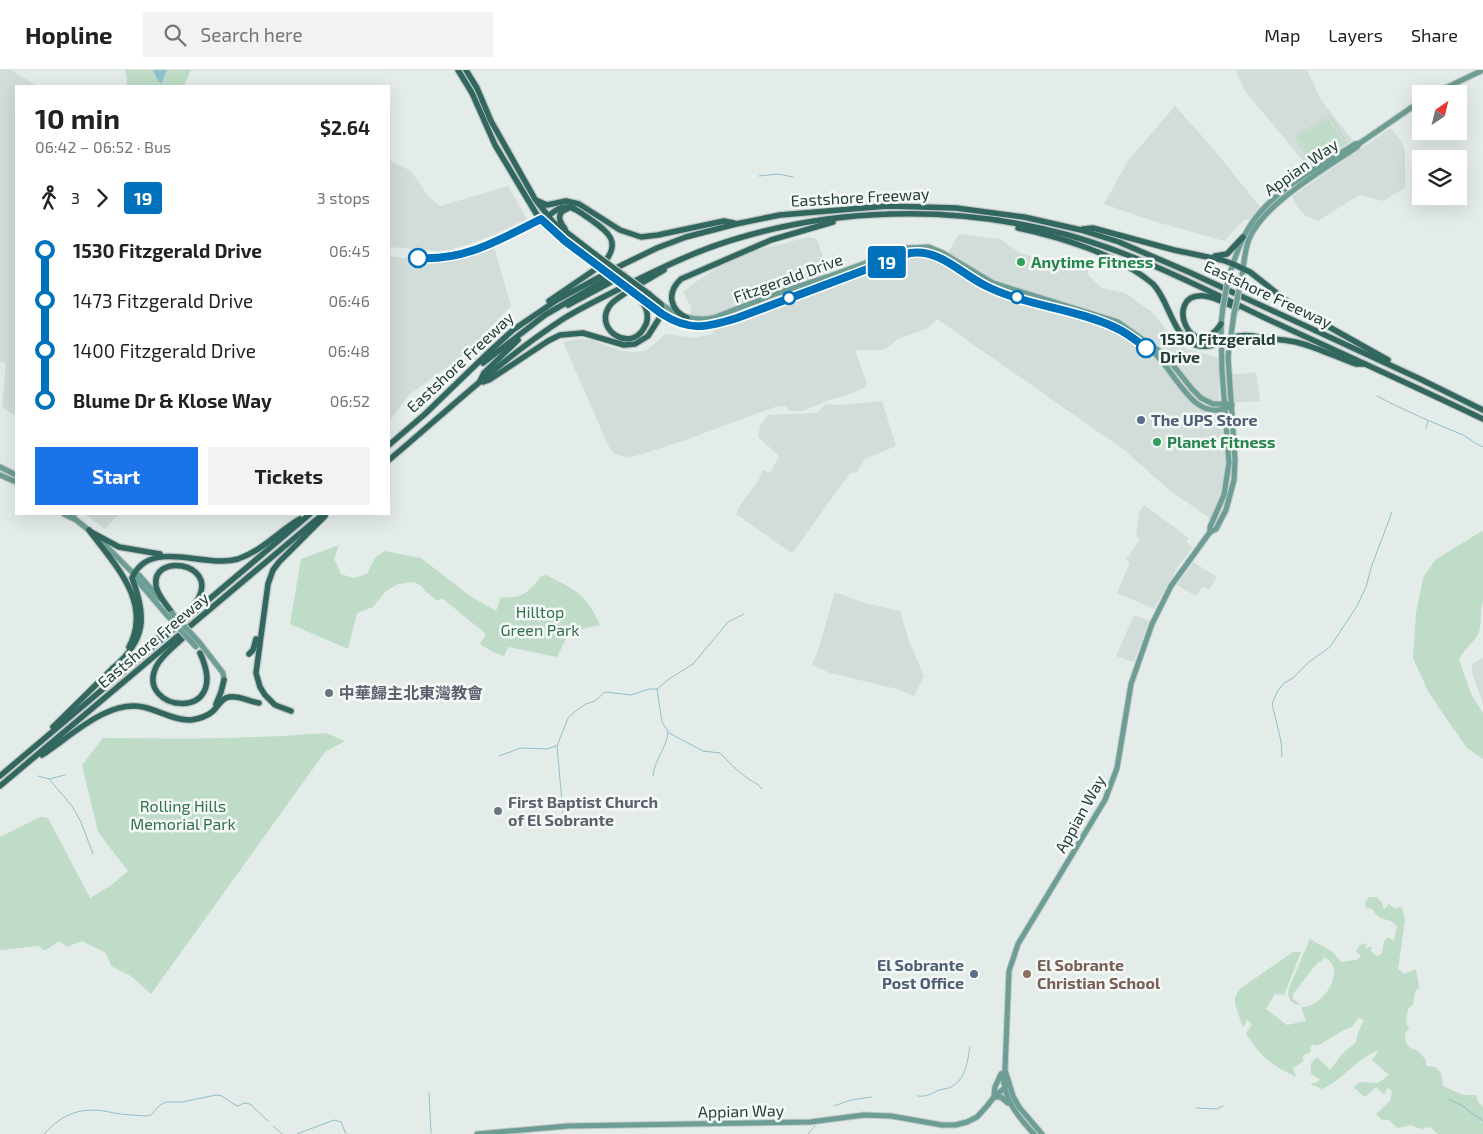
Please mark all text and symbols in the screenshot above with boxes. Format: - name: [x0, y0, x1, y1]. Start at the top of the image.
- search box: [143, 12, 493, 57]
- text: Hopline: [25, 20, 113, 49]
- icon: search: [161, 21, 189, 49]
- text: Search here: [201, 23, 303, 46]
- text: Map: [1264, 24, 1300, 46]
- text: Layers: [1328, 24, 1383, 46]
- text: Share: [1411, 24, 1458, 46]
- north arrow: [1412, 85, 1468, 140]
- map controls: [1412, 85, 1467, 205]
- text: 10 min: [35, 101, 120, 135]
- text: $2.64: [320, 116, 370, 139]
- street label: Appian Way: [1260, 134, 1342, 199]
- text: 06:42 – 06:52 · Bus: [35, 137, 171, 156]
- button: layers: [1412, 150, 1467, 205]
- street label: Eastshore Freeway: [790, 183, 930, 210]
- icon: walk: [35, 184, 63, 212]
- icon: forward: [88, 184, 116, 212]
- text: 19: [134, 187, 152, 209]
- text: 3: [71, 188, 80, 207]
- text: 3 stops: [317, 188, 370, 207]
- text: 1530 Fitzgerald Drive: [73, 239, 262, 262]
- text: 06:45: [329, 241, 370, 260]
- line badge: 19: [864, 246, 910, 278]
- unlabelled marker: [408, 248, 428, 268]
- street label: Fitzgerald Drive: [731, 249, 845, 306]
- text: 19: [878, 251, 896, 273]
- place label: Anytime Fitness: [1031, 252, 1153, 272]
- marker: Anytime Fitness: [1015, 256, 1027, 268]
- street label: Eastshore Freeway: [1201, 256, 1336, 332]
- text: 1473 Fitzgerald Drive: [73, 289, 253, 312]
- unlabelled marker: [1010, 290, 1024, 304]
- text: 06:46: [328, 291, 370, 310]
- unlabelled marker: [782, 291, 796, 305]
- street label: Eastshore Freeway: [402, 307, 517, 416]
- place label: 1530 Fitzgerald Drive: [1160, 329, 1276, 366]
- marker: 1530 Fitzgerald Drive: [1136, 338, 1156, 358]
- text: 1400 Fitzgerald Drive: [73, 339, 256, 362]
- text: 06:48: [328, 341, 370, 360]
- text: Blume Dr & Klose Way: [73, 389, 272, 412]
- text: 06:52: [330, 391, 370, 410]
- place label: The UPS Store: [1151, 410, 1257, 429]
- marker: The UPS Store: [1135, 414, 1147, 426]
- place label: Planet Fitness: [1167, 432, 1275, 451]
- marker: Planet Fitness: [1151, 436, 1163, 448]
- button: Start: [35, 447, 198, 505]
- button: Tickets: [208, 447, 370, 505]
- street label: Eastshore Freeway: [93, 587, 212, 692]
- park label: Hilltop Green Park: [500, 602, 580, 639]
- place label: 中華歸主北東灣教會: [339, 683, 483, 702]
- marker: 中華歸主北東灣教會: [323, 687, 335, 699]
- street label: Appian Way: [1050, 771, 1109, 856]
- place label: First Baptist Church of El Sobrante: [508, 792, 658, 829]
- park label: Rolling Hills Memorial Park: [130, 796, 236, 833]
- marker: First Baptist Church of El Sobrante: [492, 805, 504, 817]
- place label: El Sobrante Post Office: [877, 955, 964, 992]
- place label: El Sobrante Christian School: [1037, 955, 1161, 992]
- marker: El Sobrante Post Office: [968, 968, 980, 980]
- marker: El Sobrante Christian School: [1021, 968, 1033, 980]
- street label: Appian Way: [698, 1100, 785, 1121]

